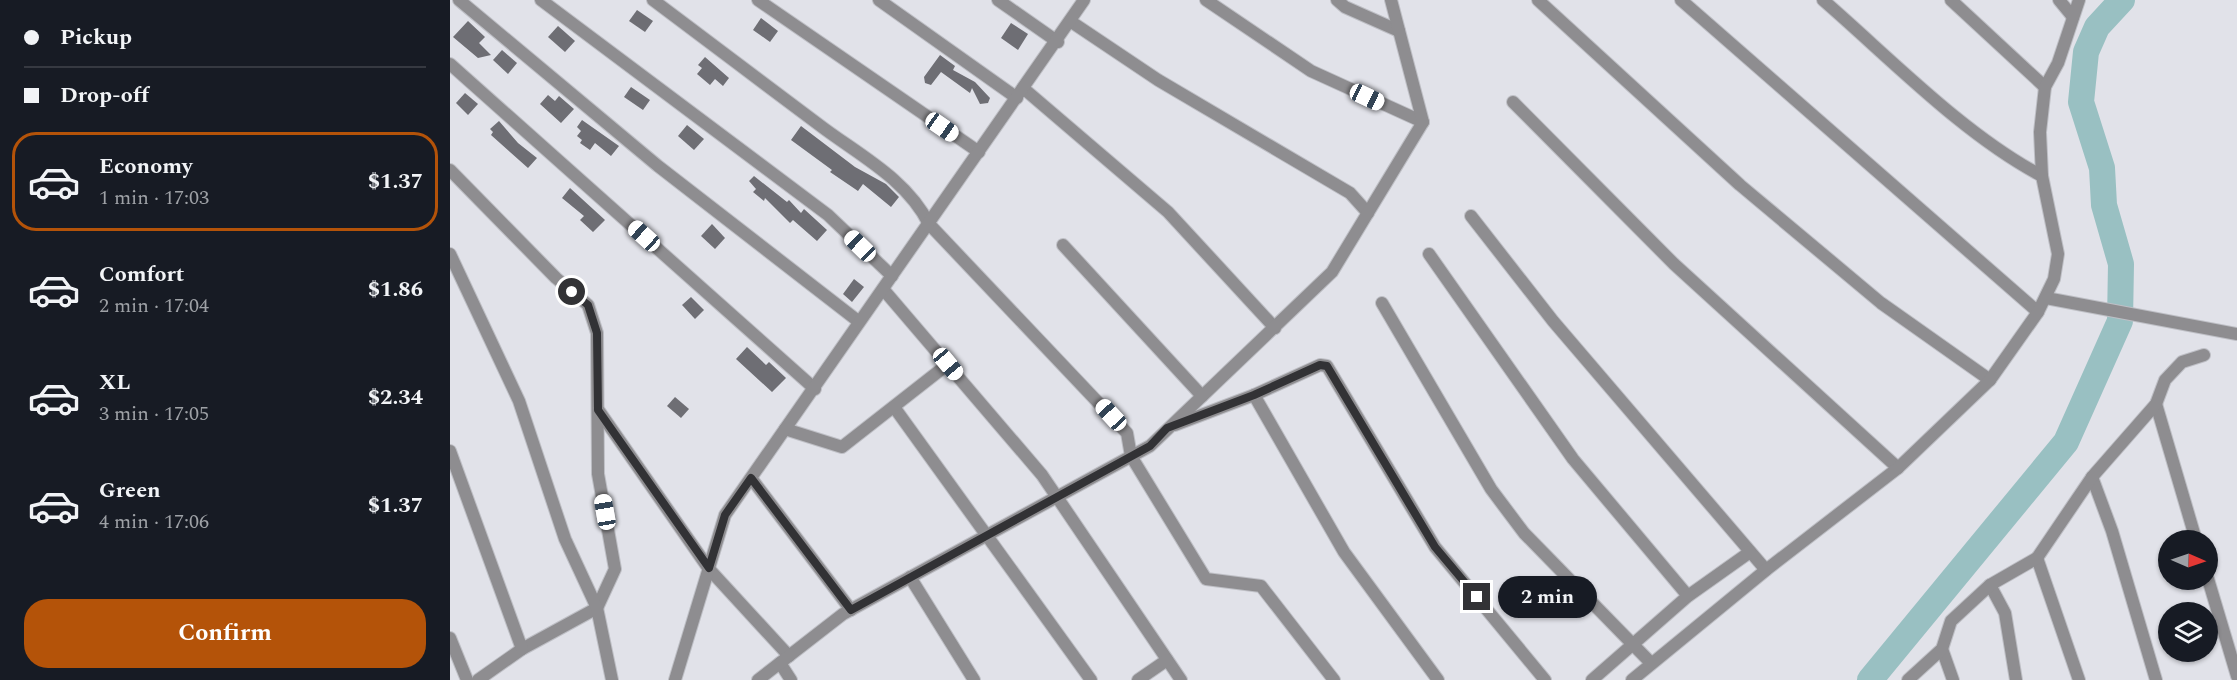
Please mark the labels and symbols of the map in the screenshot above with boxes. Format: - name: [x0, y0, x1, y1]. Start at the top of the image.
- car: [1347, 81, 1387, 113]
- car: [922, 109, 962, 145]
- car: [625, 217, 663, 255]
- car: [841, 227, 879, 265]
- route start: [558, 278, 585, 305]
- car: [930, 344, 966, 384]
- car: [1092, 396, 1130, 434]
- car: [593, 493, 617, 531]
- north arrow: [2158, 530, 2218, 590]
- callout: 2 min: [1498, 576, 1597, 618]
- route end: [1463, 583, 1490, 610]

